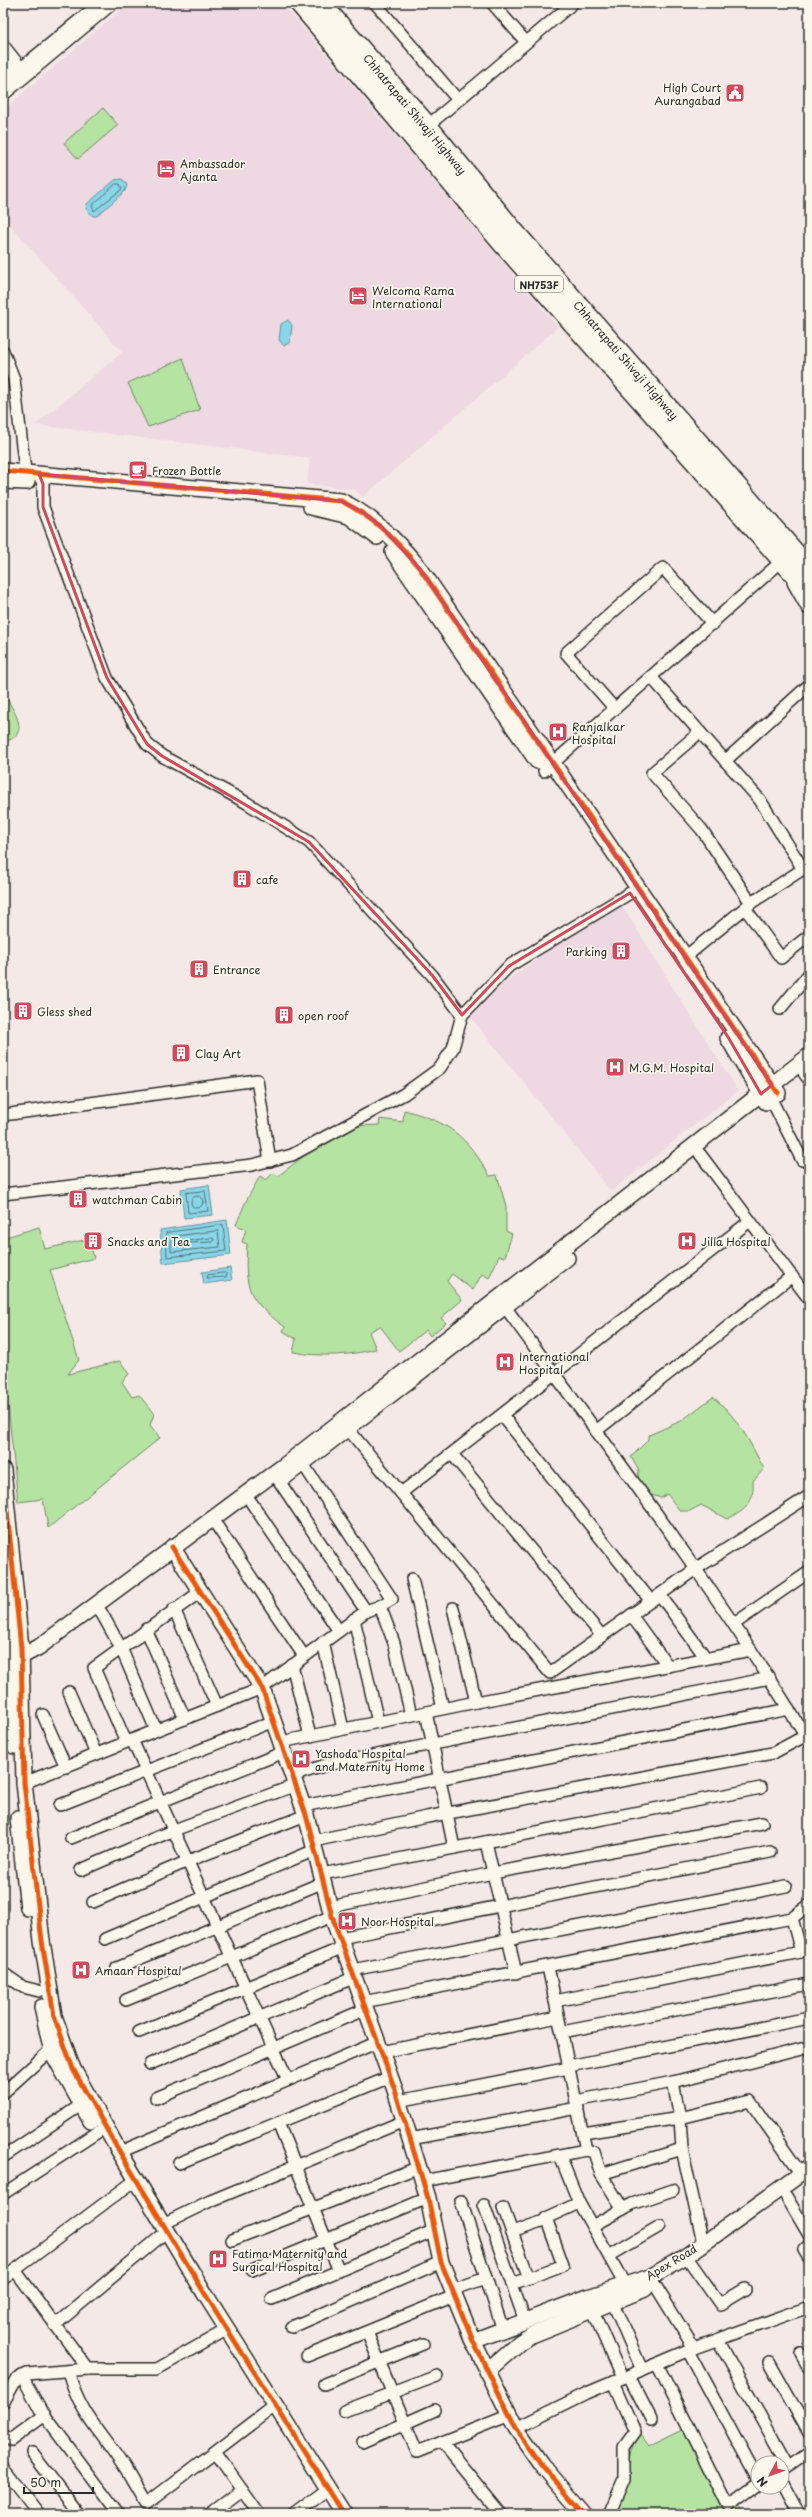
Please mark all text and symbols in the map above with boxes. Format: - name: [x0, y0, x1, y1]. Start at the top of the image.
- street label: Chhatrapati Shivaji Highway: [359, 50, 471, 178]
- place label: High Court Aurangabad: [654, 79, 722, 109]
- public building icon: High Court Aurangabad: [724, 82, 746, 104]
- place label: Ambassador Ajanta: [180, 155, 245, 185]
- hotel icon: Ambassador Ajanta: [155, 158, 177, 180]
- road number: NH753F: [515, 276, 563, 292]
- place label: Welcoma Rama International: [372, 282, 455, 312]
- hotel icon: Welcoma Rama International: [347, 285, 369, 307]
- street label: Chhatrapati Shivaji Highway: [569, 297, 683, 423]
- cafe icon: Frozen Bottle: [127, 459, 149, 481]
- place label: Frozen Bottle: [152, 462, 222, 479]
- place label: Ranjalkar Hospital: [572, 718, 625, 748]
- hospital icon: Ranjalkar Hospital: [547, 721, 569, 743]
- building icon: cafe: [231, 868, 253, 890]
- place label: cafe: [256, 871, 279, 888]
- building icon: Parking: [610, 940, 632, 962]
- place label: Parking: [566, 943, 607, 960]
- building icon: Entrance: [188, 958, 210, 980]
- place label: Entrance: [213, 961, 260, 978]
- building icon: Gless shed: [12, 1000, 34, 1022]
- place label: Gless shed: [37, 1003, 92, 1020]
- building icon: open roof: [273, 1004, 295, 1026]
- place label: open roof: [298, 1007, 349, 1024]
- building icon: Clay Art: [170, 1042, 192, 1064]
- place label: Clay Art: [195, 1045, 241, 1062]
- hospital icon: M.G.M. Hospital: [604, 1056, 626, 1078]
- place label: M.G.M. Hospital: [629, 1059, 714, 1076]
- building icon: watchman Cabin: [67, 1188, 89, 1210]
- place label: watchman Cabin: [92, 1191, 182, 1208]
- building icon: Snacks and Tea: [82, 1230, 104, 1252]
- hospital icon: Jilla Hospital: [676, 1230, 698, 1252]
- place label: Snacks and Tea: [107, 1233, 190, 1250]
- place label: Jilla Hospital: [701, 1233, 771, 1250]
- place label: International Hospital: [519, 1348, 589, 1378]
- hospital icon: International Hospital: [494, 1351, 516, 1373]
- place label: Yashoda Hospital and Maternity Home: [315, 1745, 425, 1775]
- hospital icon: Yashoda Hospital and Maternity Home: [290, 1748, 312, 1770]
- hospital icon: Noor Hospital: [336, 1910, 358, 1932]
- place label: Noor Hospital: [361, 1913, 434, 1930]
- hospital icon: Amaan Hospital: [70, 1959, 92, 1981]
- place label: Amaan Hospital: [95, 1962, 182, 1979]
- street label: Apex Road: [642, 2240, 700, 2284]
- place label: Fatima Maternity and Surgical Hospital: [232, 2245, 347, 2275]
- hospital icon: Fatima Maternity and Surgical Hospital: [207, 2248, 229, 2270]
- north arrow: [750, 2455, 790, 2495]
- scale bar: [24, 2469, 93, 2495]
- text: 50 m: [30, 2473, 61, 2491]
- text: N: [753, 2473, 771, 2491]

